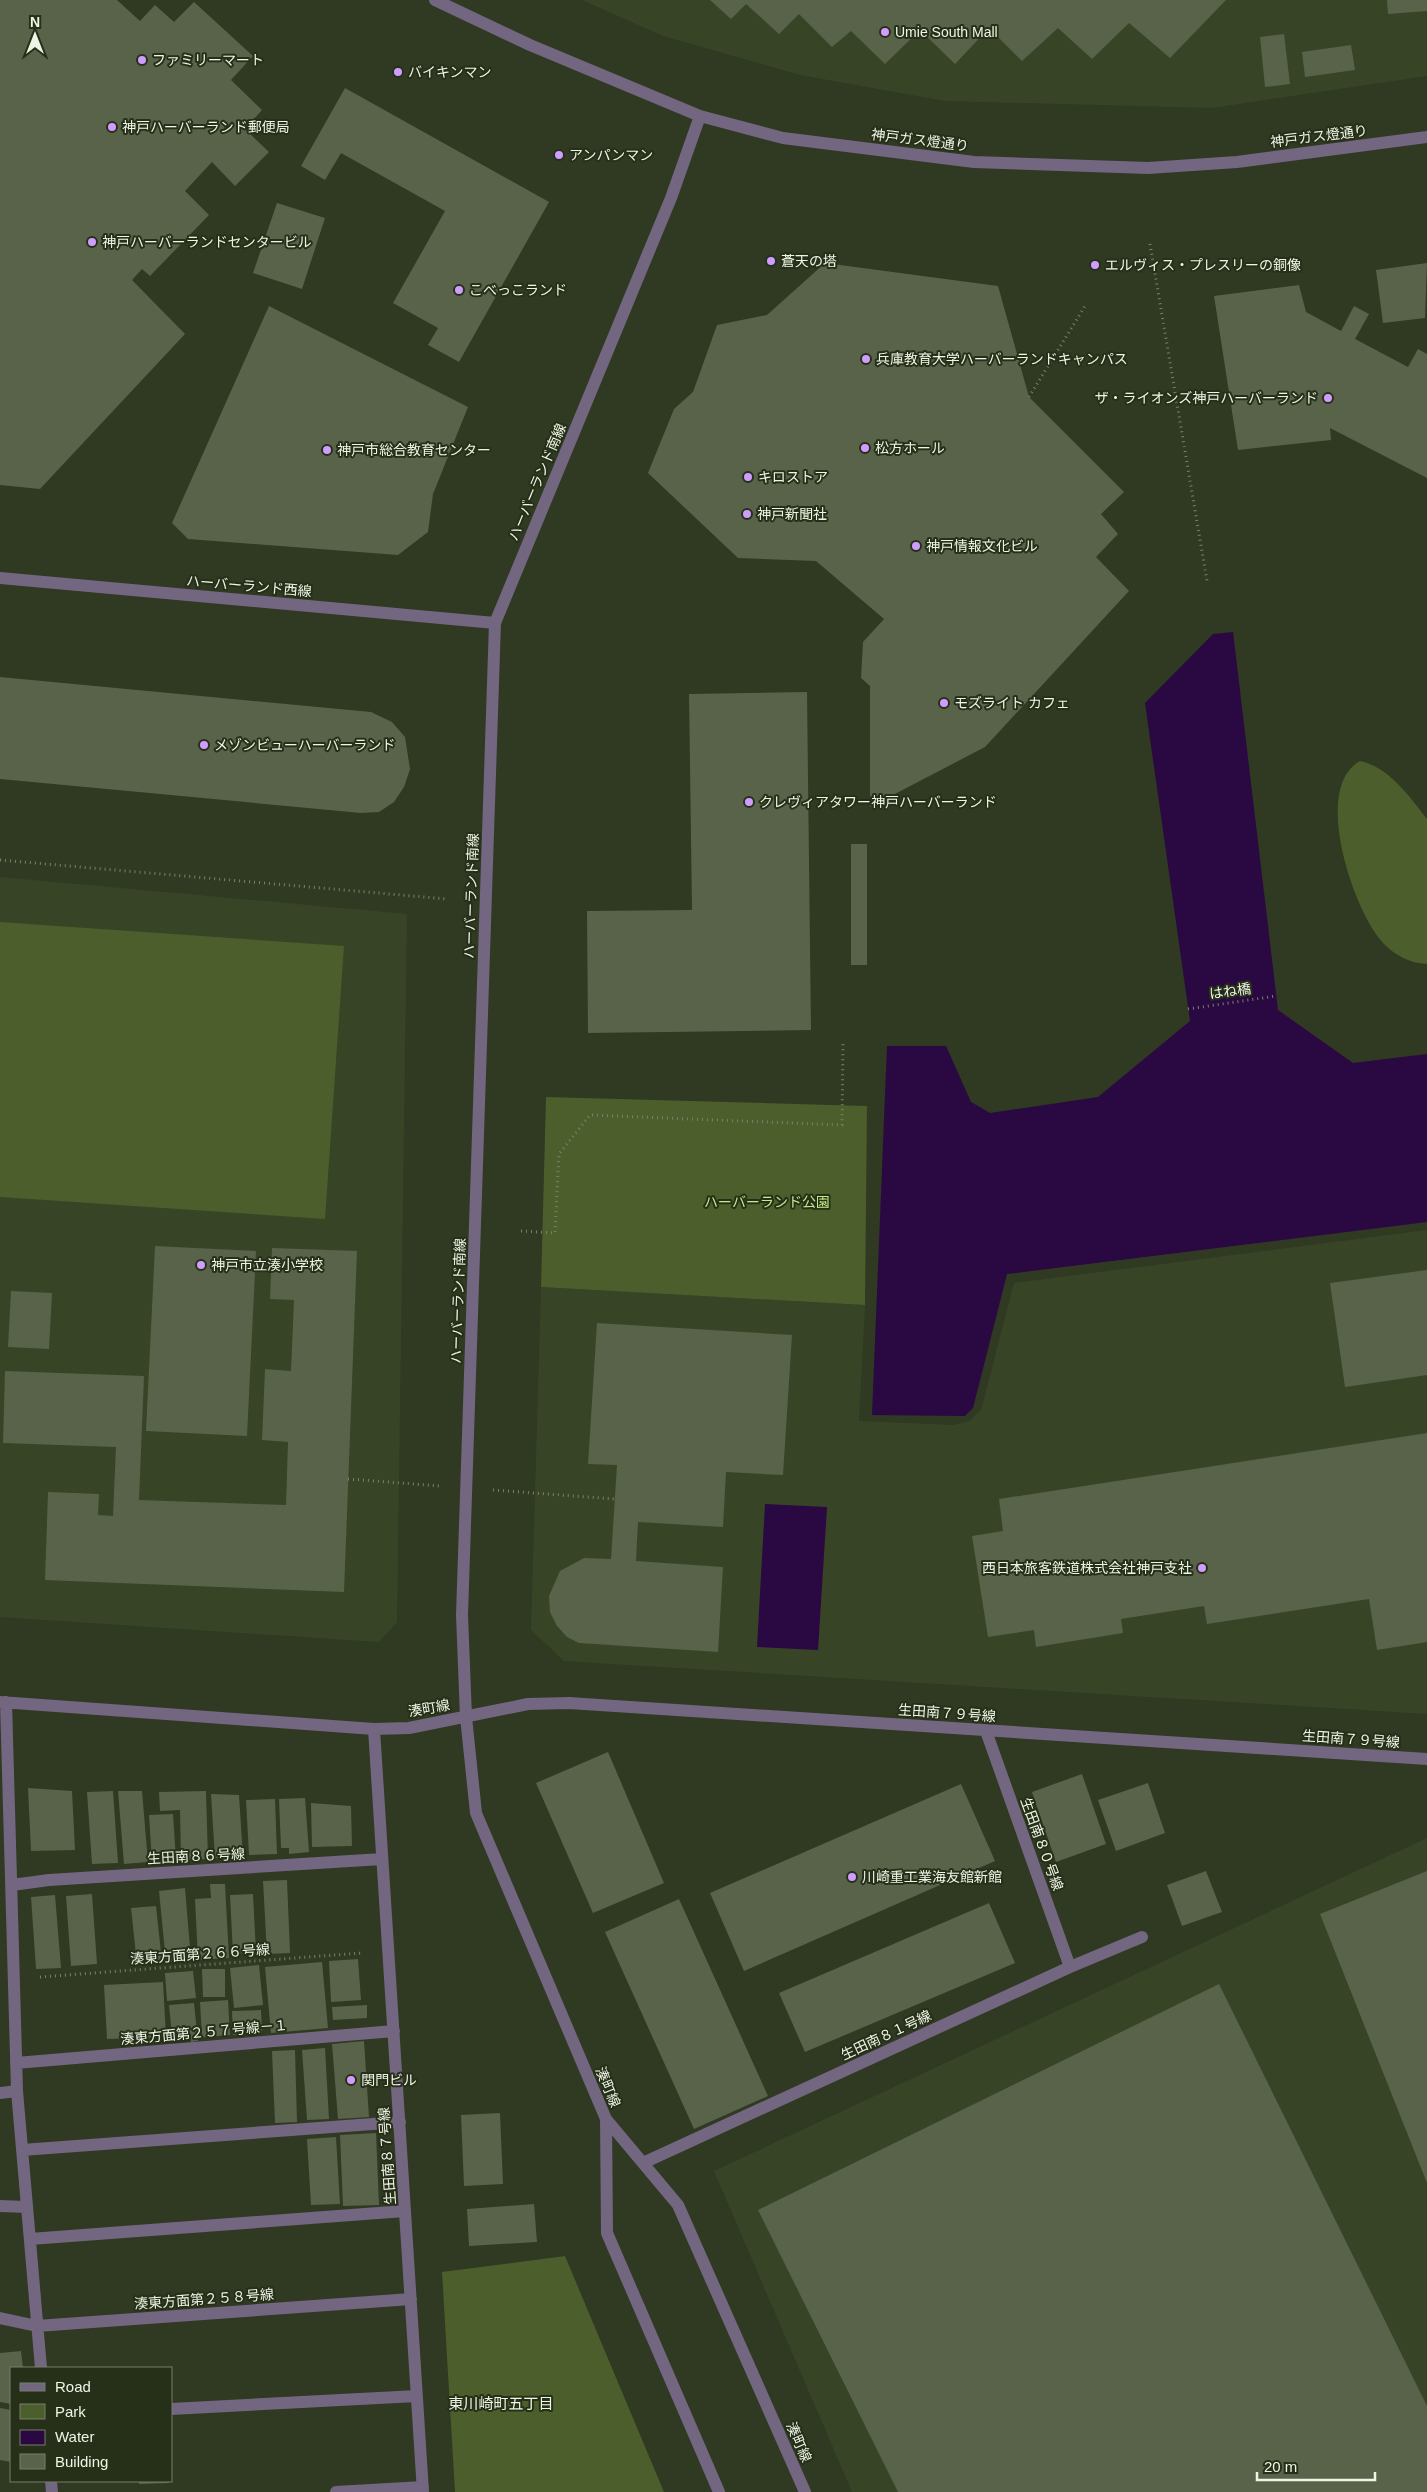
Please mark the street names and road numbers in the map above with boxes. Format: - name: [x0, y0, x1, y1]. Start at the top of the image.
- street label: 神戸ガス燈通り: [1269, 122, 1369, 150]
- street label: 神戸ガス燈通り: [870, 126, 970, 154]
- street label: ハーバーランド南線: [505, 421, 569, 543]
- street label: ハーバーランド西線: [186, 573, 312, 599]
- street label: ハーバーランド南線: [461, 833, 481, 959]
- street label: はね橋: [1208, 980, 1252, 1002]
- street label: ハーバーランド南線: [448, 1238, 468, 1364]
- street label: 湊町線: [407, 1696, 451, 1720]
- street label: 生田南７９号線: [898, 1702, 996, 1724]
- street label: 生田南７９号線: [1302, 1728, 1400, 1750]
- street label: 生田南８０号線: [1018, 1795, 1066, 1893]
- street label: 生田南８６号線: [147, 1845, 245, 1867]
- street label: 湊東方面第２６６号線: [130, 1941, 270, 1967]
- street label: 生田南８１号線: [838, 2007, 934, 2063]
- street label: 湊東方面第２５７号線－１: [120, 2017, 288, 2047]
- street label: 湊町線: [592, 2065, 624, 2109]
- street label: 生田南８７号線: [376, 2107, 398, 2205]
- street label: 湊東方面第２５８号線: [134, 2286, 274, 2312]
- street label: 湊町線: [783, 2420, 815, 2464]

